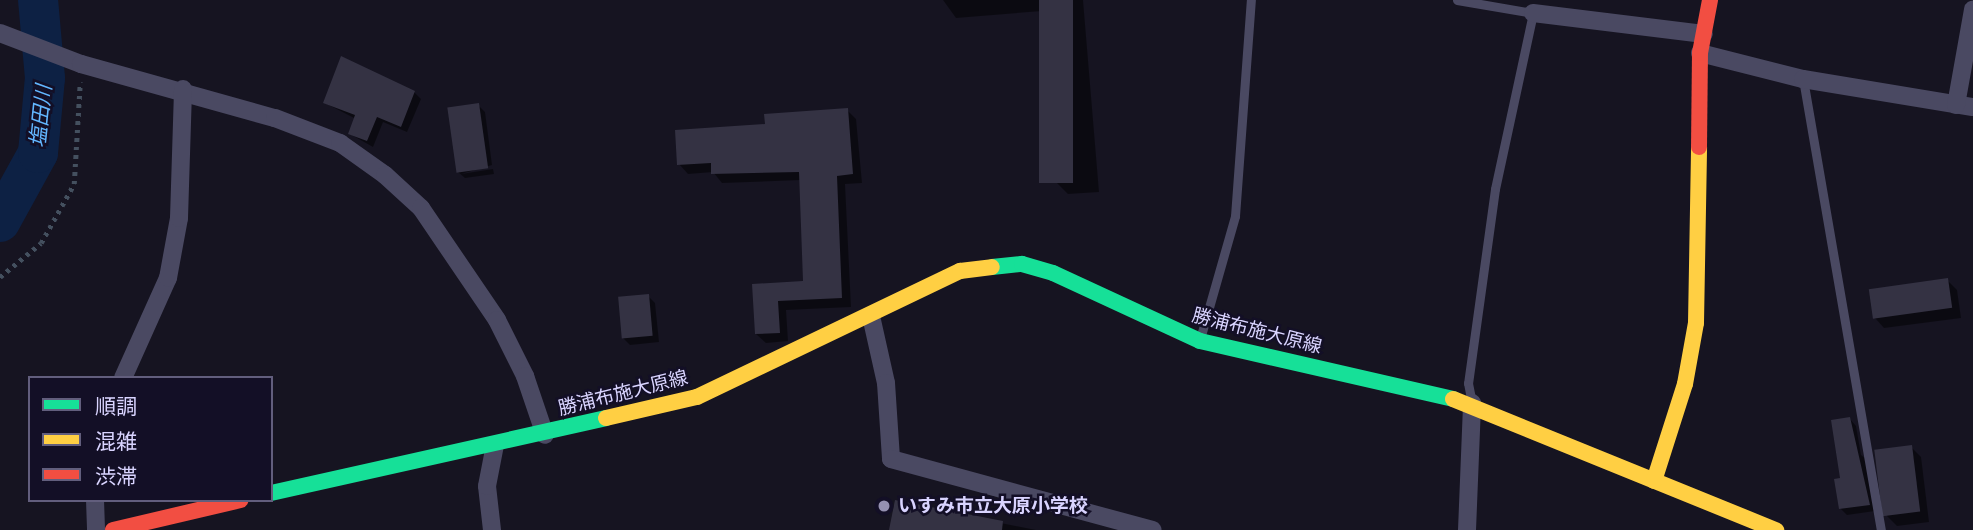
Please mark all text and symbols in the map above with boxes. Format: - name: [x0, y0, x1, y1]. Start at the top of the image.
- water label: 塩田川: [24, 83, 56, 149]
- street label: 勝浦布施大原線: [1190, 304, 1324, 358]
- street label: 勝浦布施大原線: [556, 366, 690, 420]
- legend: [28, 376, 273, 502]
- text: 順調: [95, 392, 137, 420]
- text: 混雑: [95, 427, 137, 455]
- text: 渋滞: [95, 462, 137, 490]
- place label: いすみ市立大原小学校: [898, 495, 1088, 517]
- marker: いすみ市立大原小学校: [876, 498, 892, 514]

